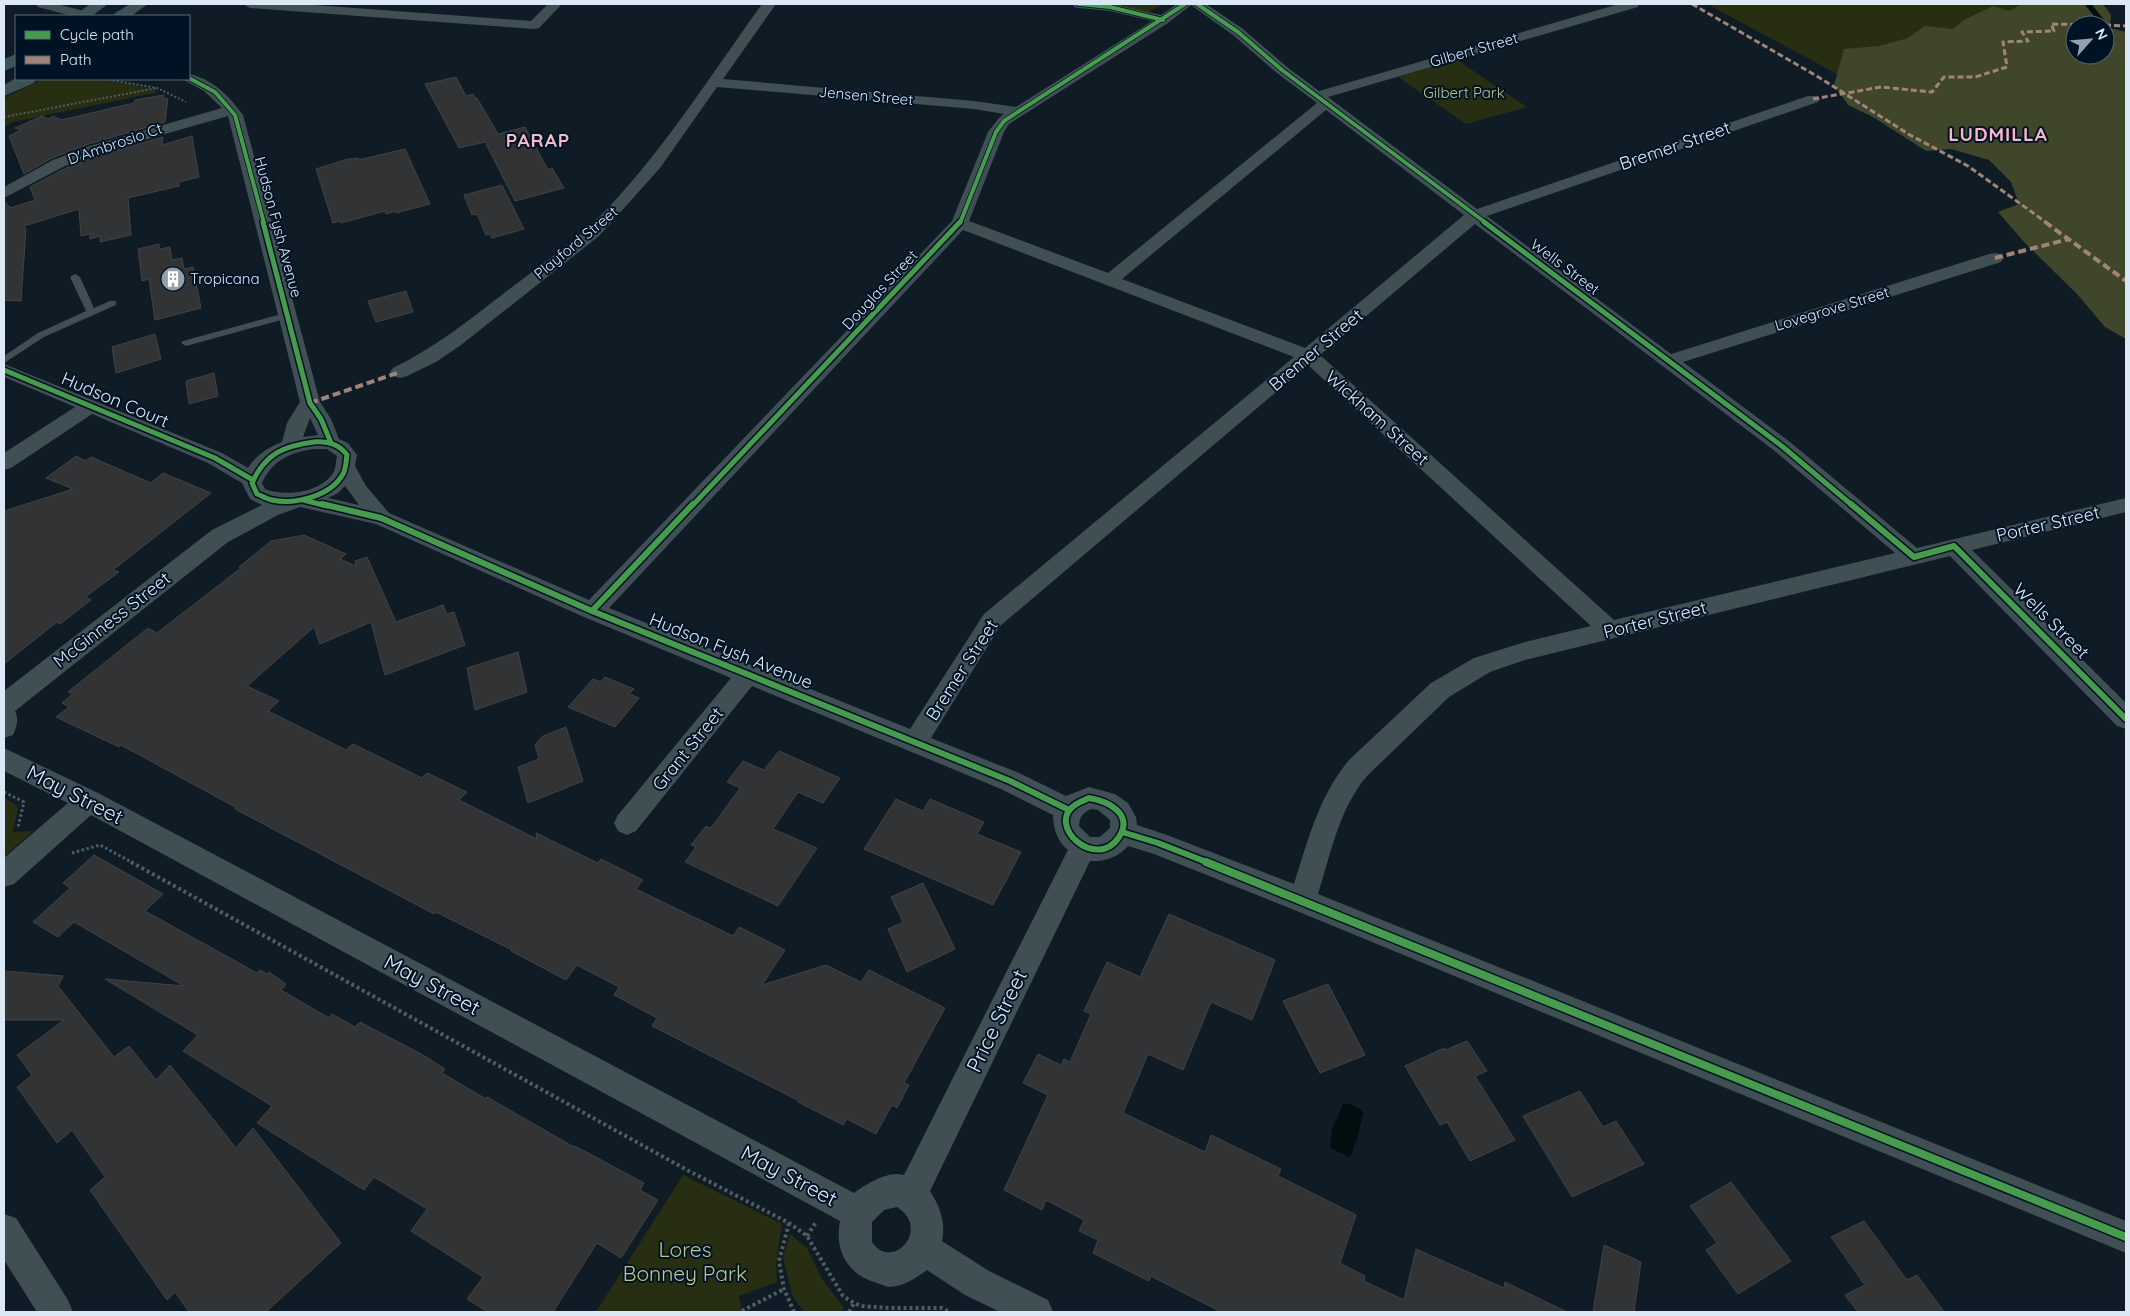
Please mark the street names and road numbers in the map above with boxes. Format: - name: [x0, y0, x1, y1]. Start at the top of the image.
- street label: Gilbert Street: [1428, 28, 1520, 71]
- street label: Jensen Street: [818, 82, 914, 109]
- street label: Bremer Street: [1616, 116, 1733, 175]
- street label: D'Ambrosio Ct: [65, 118, 165, 169]
- street label: Hudson Fysh Avenue: [251, 154, 306, 299]
- street label: Playford Street: [530, 202, 621, 283]
- street label: Wells Street: [1527, 234, 1604, 299]
- street label: Douglas Street: [838, 246, 921, 334]
- street label: Lovegrove Street: [1772, 282, 1891, 335]
- street label: Bremer Street: [1264, 304, 1368, 396]
- street label: Wickham Street: [1321, 365, 1434, 470]
- street label: Hudson Court: [58, 367, 172, 433]
- street label: Porter Street: [1994, 500, 2102, 547]
- street label: McGinness Street: [48, 567, 175, 673]
- street label: Wells Street: [2009, 578, 2094, 663]
- street label: Porter Street: [1601, 596, 1709, 643]
- street label: Hudson Fysh Avenue: [646, 607, 816, 694]
- street label: Bremer Street: [920, 615, 1003, 725]
- street label: Grant Street: [647, 702, 728, 795]
- street label: May Street: [23, 759, 128, 830]
- street label: May Street: [380, 948, 485, 1020]
- street label: Price Street: [960, 965, 1032, 1076]
- street label: May Street: [737, 1139, 842, 1211]

